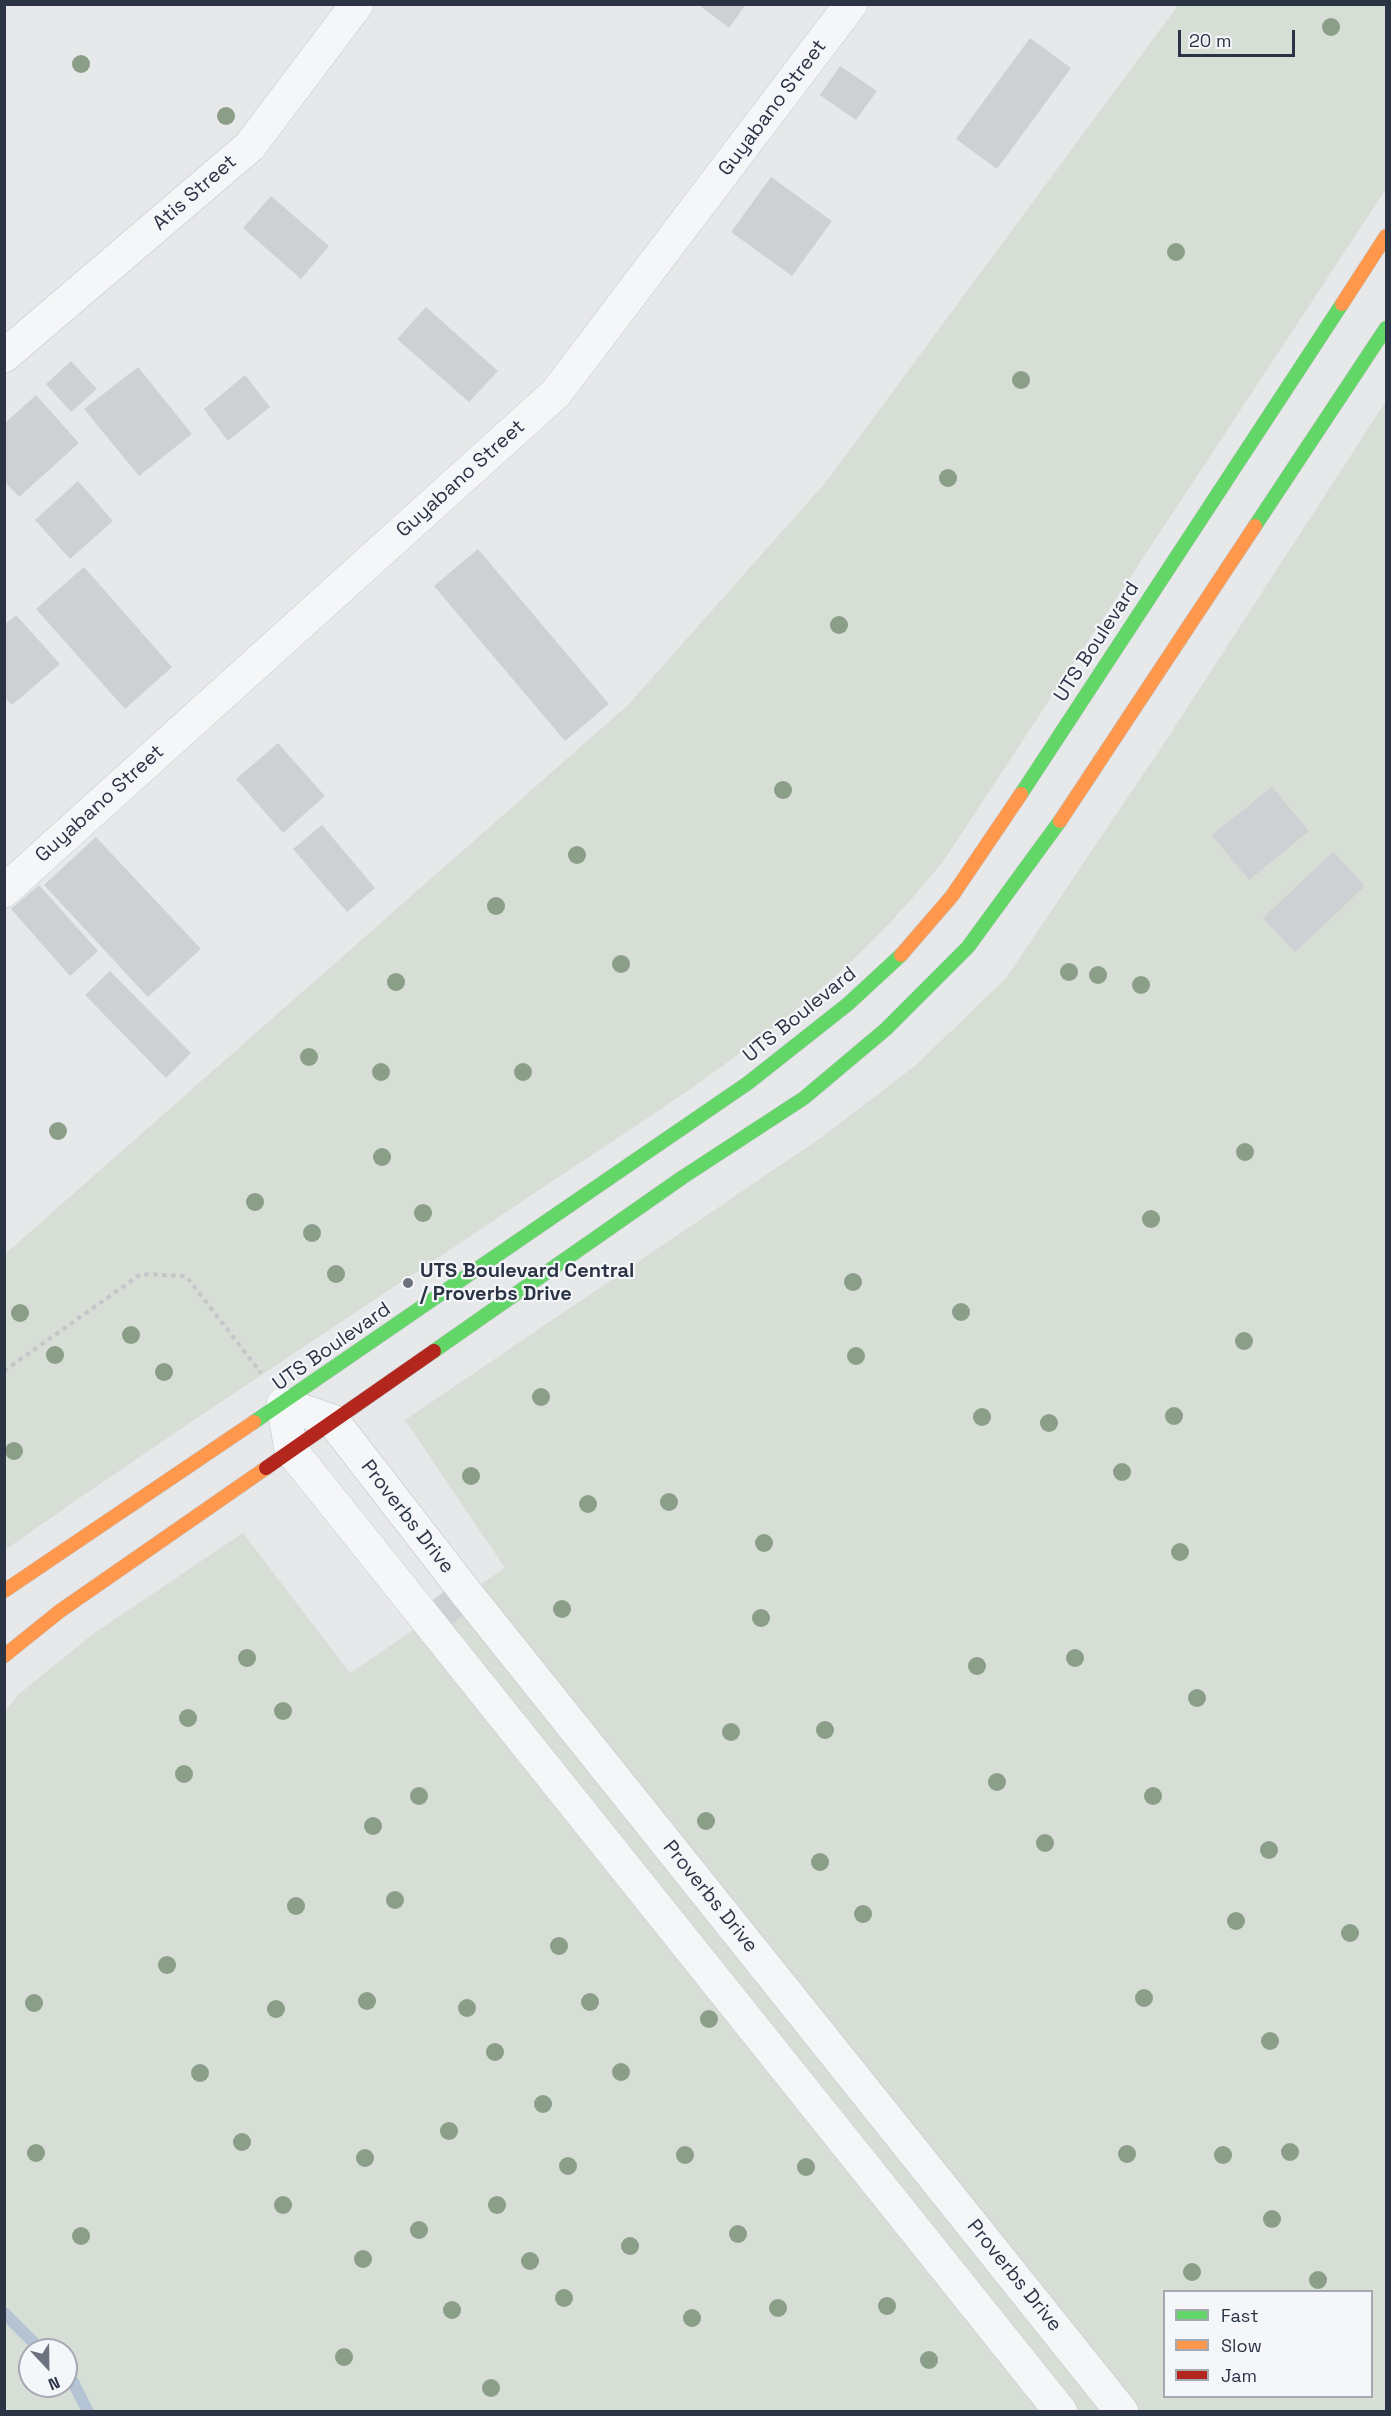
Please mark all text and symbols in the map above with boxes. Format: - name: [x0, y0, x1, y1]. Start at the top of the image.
- scale bar: [1181, 18, 1298, 56]
- text: 20 m: [1189, 29, 1232, 52]
- street label: Guyabano Street: [714, 35, 832, 181]
- street label: Atis Street: [148, 150, 242, 236]
- street label: Guyabano Street: [392, 415, 530, 543]
- street label: UTS Boulevard: [1049, 577, 1145, 707]
- street label: Guyabano Street: [31, 740, 169, 868]
- street label: UTS Boulevard: [739, 962, 861, 1068]
- place label: UTS Boulevard Central / Proverbs Drive: [420, 1260, 634, 1307]
- marker: UTS Boulevard Central / Proverbs Drive: [401, 1276, 415, 1290]
- street label: UTS Boulevard: [268, 1298, 396, 1396]
- street label: Proverbs Drive: [355, 1455, 459, 1579]
- street label: Proverbs Drive: [657, 1836, 763, 1958]
- street label: Proverbs Drive: [961, 2215, 1067, 2337]
- legend: [1163, 2290, 1373, 2398]
- text: Fast: [1221, 2304, 1258, 2327]
- text: Slow: [1221, 2334, 1262, 2357]
- north arrow: [18, 2338, 78, 2398]
- text: Jam: [1221, 2364, 1257, 2387]
- text: N: [45, 2372, 63, 2395]

